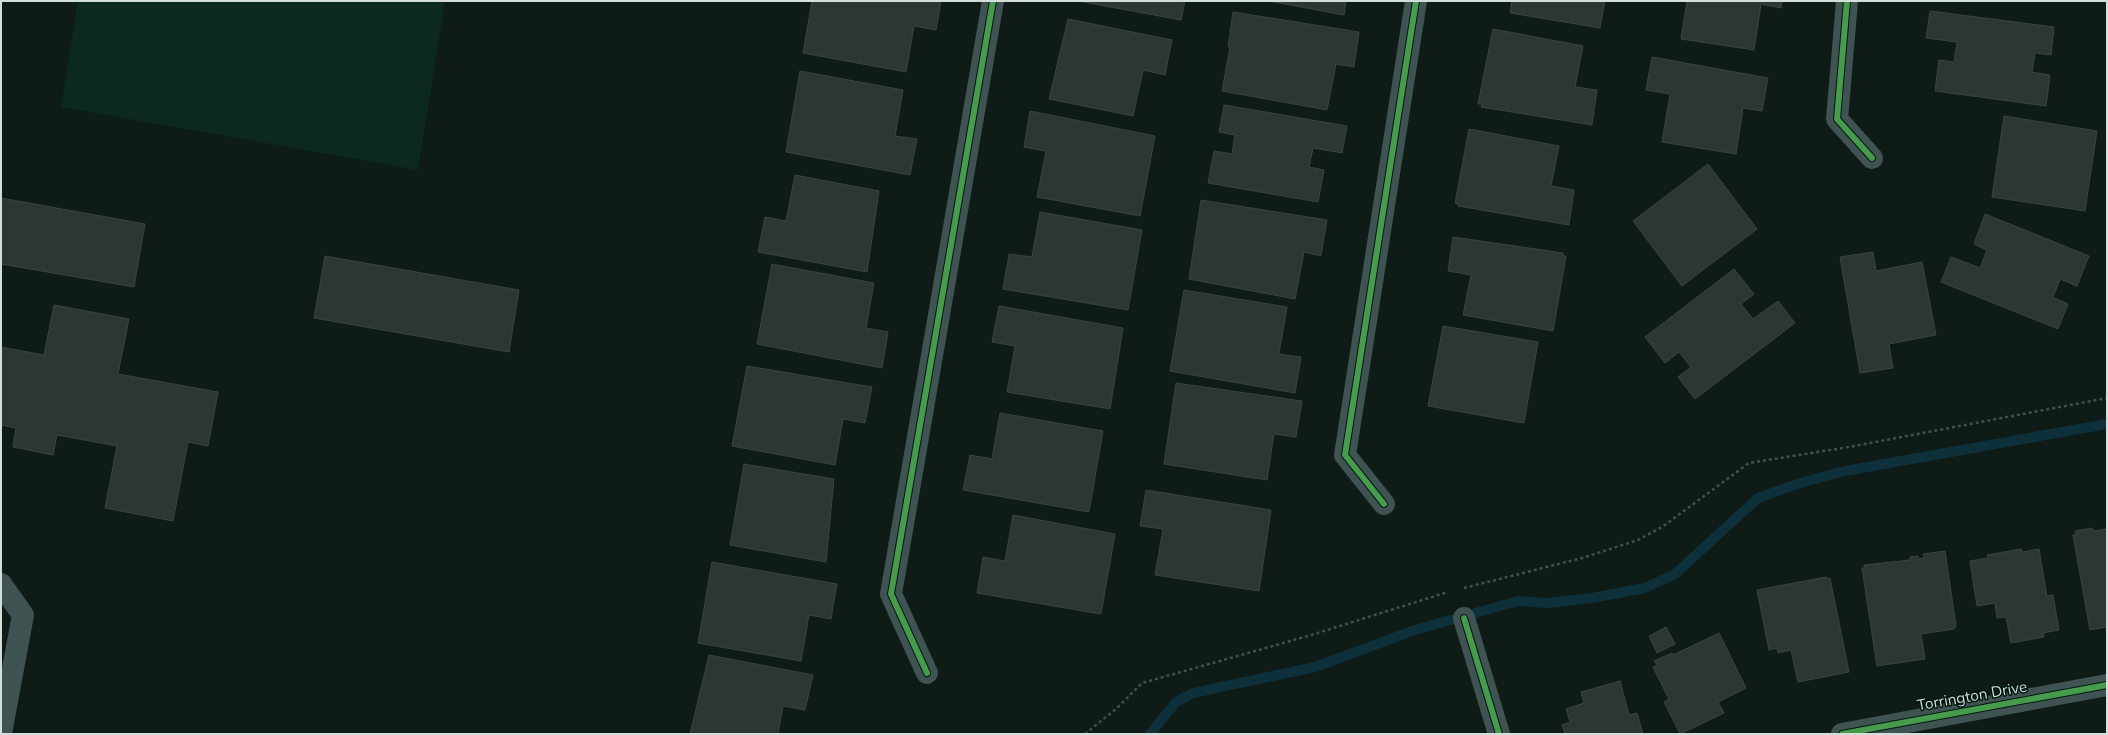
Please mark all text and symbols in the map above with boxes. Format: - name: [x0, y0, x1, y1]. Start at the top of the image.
- street label: Torrington Drive: [1915, 676, 2028, 715]

